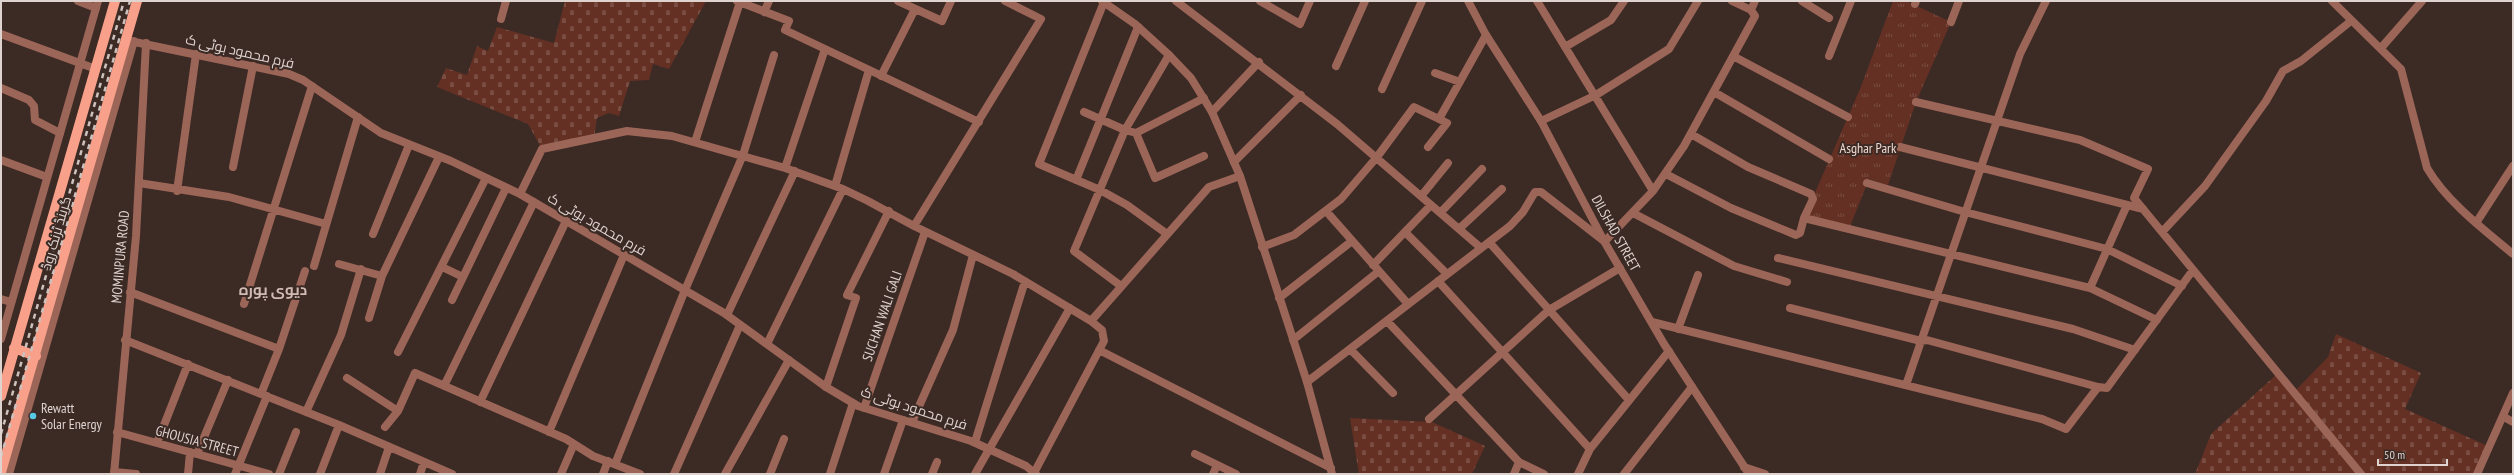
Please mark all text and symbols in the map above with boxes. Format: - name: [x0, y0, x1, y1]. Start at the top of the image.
- street label: فرم محمود بوٹی ک: [184, 30, 296, 73]
- park label: Asghar Park: [1840, 139, 1897, 157]
- street label: فرم محمود بوٹی ک: [544, 188, 650, 260]
- street label: DILSHAD STREET: [1588, 192, 1645, 275]
- street label: گرینڈ ٹرنک روڈ: [37, 194, 75, 272]
- street label: MOMINPURA ROAD: [107, 210, 133, 304]
- street label: SUCHAN WALI GALI: [858, 268, 906, 364]
- district label: دیوی پورہ: [239, 280, 307, 301]
- street label: فرم محمود بوٹی ک: [858, 382, 970, 435]
- place label: Rewatt Solar Energy: [41, 399, 103, 433]
- marker: Rewatt Solar Energy: [28, 411, 38, 421]
- street label: GHOUSIA STREET: [154, 421, 241, 461]
- scale bar: [2378, 441, 2447, 467]
- text: 50 m: [2384, 447, 2405, 462]

